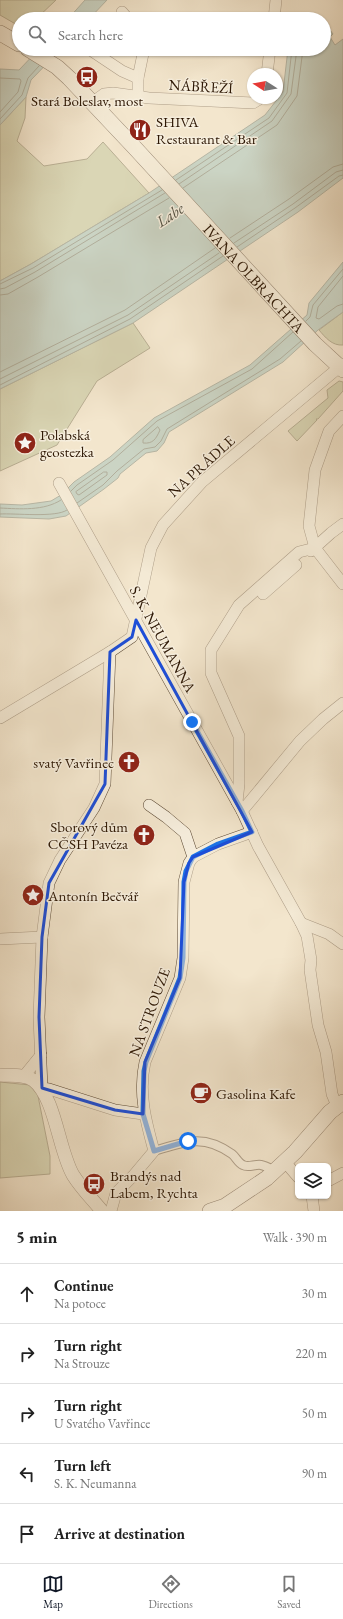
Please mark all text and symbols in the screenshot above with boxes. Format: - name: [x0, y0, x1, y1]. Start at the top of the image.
- search box: [12, 12, 331, 56]
- icon: search: [26, 23, 48, 45]
- text: Search here: [58, 25, 123, 44]
- bus stop icon: Stará Boleslav, most: [74, 64, 100, 90]
- north arrow: [247, 68, 283, 104]
- street label: NÁBŘEŽÍ: [168, 75, 234, 97]
- place label: Stará Boleslav, most: [31, 91, 143, 110]
- place label: SHIVA Restaurant & Bar: [156, 112, 257, 148]
- restaurant icon: SHIVA Restaurant & Bar: [127, 117, 153, 143]
- water label: Labe: [151, 198, 189, 233]
- street label: IVANA OLBRACHTA: [200, 219, 309, 337]
- place label: Polabská geostezka: [40, 425, 94, 461]
- place icon: Polabská geostezka: [12, 430, 38, 456]
- street label: NA PRÁDLE: [164, 431, 239, 501]
- street label: S. K. NEUMANNA: [126, 582, 201, 696]
- route end: [183, 713, 201, 731]
- church icon: svatý Vavřinec: [116, 749, 142, 775]
- place label: svatý Vavřinec: [33, 753, 114, 772]
- place label: Sborový dům CČSH Pavéza: [48, 817, 128, 853]
- church icon: Sborový dům CČSH Pavéza: [131, 822, 157, 848]
- place icon: Antonín Bečvář: [20, 882, 46, 908]
- place label: Antonín Bečvář: [47, 886, 139, 905]
- street label: NA STROUZE: [124, 965, 174, 1059]
- cafe icon: Gasolina Kafe: [188, 1080, 214, 1106]
- place label: Gasolina Kafe: [216, 1084, 296, 1103]
- route start: [179, 1132, 197, 1150]
- map controls: [295, 1163, 331, 1199]
- button: layers: [295, 1163, 331, 1199]
- place label: Brandýs nad Labem, Rychta: [110, 1166, 198, 1202]
- bus stop icon: Brandýs nad Labem, Rychta: [81, 1171, 107, 1197]
- text: 5 min: [16, 1226, 57, 1248]
- text: Walk · 390 m: [263, 1229, 327, 1246]
- text: Continue: [54, 1276, 114, 1295]
- icon: ahead: [16, 1283, 38, 1305]
- text: 30 m: [302, 1285, 327, 1302]
- text: Na potoce: [54, 1295, 106, 1312]
- text: Turn right: [54, 1336, 122, 1355]
- icon: right: [16, 1343, 38, 1365]
- text: 220 m: [296, 1345, 327, 1362]
- text: Na Strouze: [54, 1355, 110, 1372]
- text: Turn right: [54, 1396, 122, 1415]
- icon: right: [16, 1403, 38, 1425]
- text: 50 m: [302, 1405, 327, 1422]
- text: U Svatého Vavřince: [54, 1415, 150, 1432]
- text: Turn left: [54, 1456, 111, 1475]
- icon: left: [16, 1463, 38, 1485]
- text: 90 m: [302, 1465, 327, 1482]
- text: S. K. Neumanna: [54, 1475, 137, 1492]
- icon: arrive: [16, 1523, 38, 1545]
- text: Arrive at destination: [54, 1524, 185, 1543]
- tab: Map: [42, 1573, 64, 1611]
- tab: Directions: [149, 1573, 193, 1611]
- tab: Saved: [277, 1573, 301, 1611]

